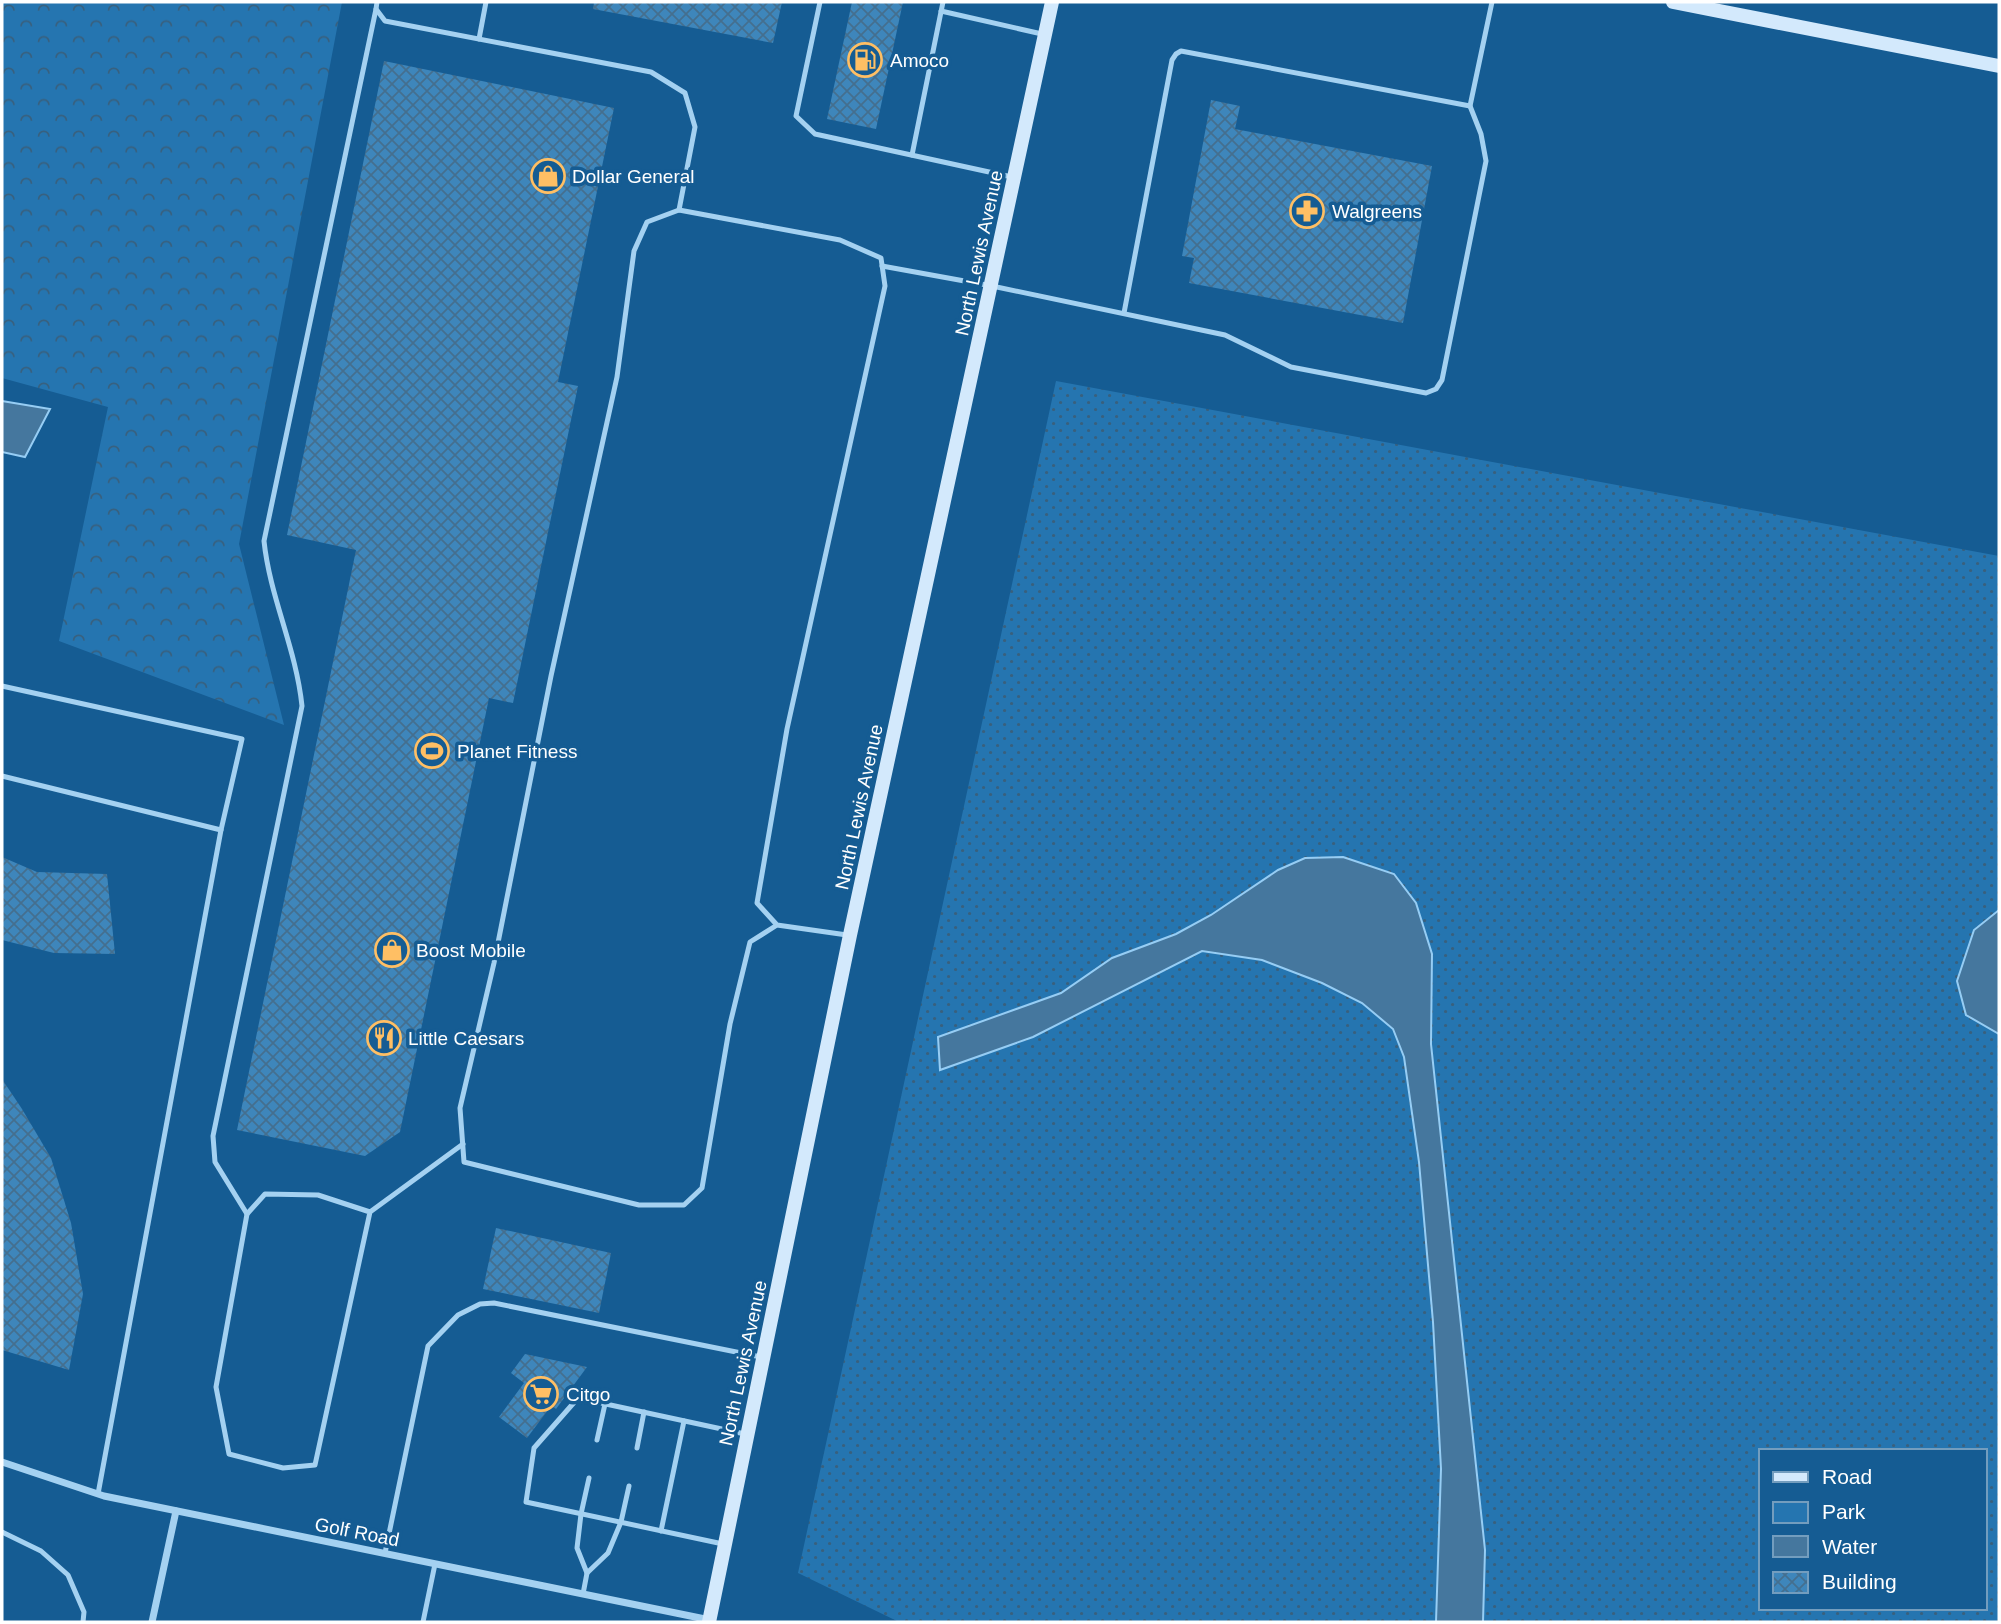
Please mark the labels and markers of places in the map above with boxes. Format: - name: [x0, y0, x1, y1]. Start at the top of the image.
- fuel station icon: Amoco: [846, 41, 884, 79]
- place label: Amoco: [890, 50, 949, 71]
- shop icon: Dollar General: [529, 157, 567, 195]
- place label: Dollar General: [572, 166, 695, 187]
- pharmacy icon: Walgreens: [1288, 192, 1326, 230]
- place label: Walgreens: [1332, 201, 1422, 222]
- sports icon: Planet Fitness: [413, 732, 451, 770]
- place label: Planet Fitness: [457, 741, 577, 762]
- shop icon: Boost Mobile: [373, 931, 411, 969]
- place label: Boost Mobile: [416, 940, 526, 961]
- restaurant icon: Little Caesars: [365, 1019, 403, 1057]
- place label: Little Caesars: [408, 1028, 524, 1049]
- supermarket icon: Citgo: [522, 1375, 560, 1413]
- place label: Citgo: [566, 1384, 610, 1405]

